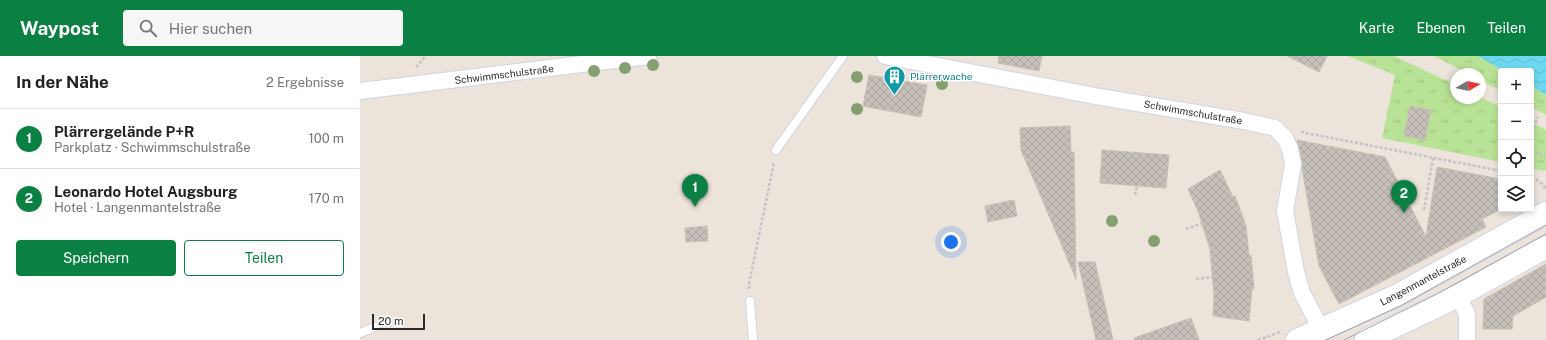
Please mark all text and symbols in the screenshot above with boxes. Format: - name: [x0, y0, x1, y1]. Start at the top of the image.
- search box: [123, 10, 403, 46]
- text: Waypost: [20, 17, 99, 39]
- icon: search: [137, 17, 159, 39]
- text: Hier suchen: [169, 20, 252, 37]
- text: Karte: [1359, 20, 1394, 36]
- text: Ebenen: [1416, 20, 1465, 36]
- text: Teilen: [1487, 20, 1526, 36]
- street label: Schwimmschulstraße: [454, 62, 555, 86]
- building icon: Plärrerwache: [882, 63, 908, 96]
- north arrow: [1450, 68, 1486, 104]
- map controls: [1498, 68, 1534, 212]
- button: +: [1498, 68, 1534, 104]
- place label: Plärrerwache: [910, 70, 973, 82]
- text: In der Nähe: [16, 72, 109, 92]
- text: 2 Ergebnisse: [266, 75, 344, 90]
- street label: Schwimmschulstraße: [1143, 97, 1244, 127]
- button: −: [1498, 104, 1534, 140]
- text: Plärrergelände P+R: [54, 123, 195, 140]
- text: 1: [26, 131, 32, 146]
- text: 100 m: [308, 131, 344, 146]
- text: Parkplatz · Schwimmschulstraße: [54, 140, 251, 155]
- button: locate: [1498, 140, 1534, 176]
- pin: 1: [682, 174, 708, 207]
- button: layers: [1498, 176, 1534, 212]
- pin: 2: [1391, 180, 1417, 213]
- text: Leonardo Hotel Augsburg: [54, 183, 237, 200]
- text: 2: [25, 191, 33, 206]
- text: 170 m: [309, 191, 344, 206]
- text: Hotel · Langenmantelstraße: [54, 200, 221, 215]
- your location: [941, 232, 961, 252]
- button: Speichern: [16, 240, 176, 276]
- button: Teilen: [184, 240, 344, 276]
- street label: Langenmantelstraße: [1378, 252, 1469, 308]
- scale bar: [372, 312, 425, 331]
- text: 20 m: [378, 315, 403, 327]

